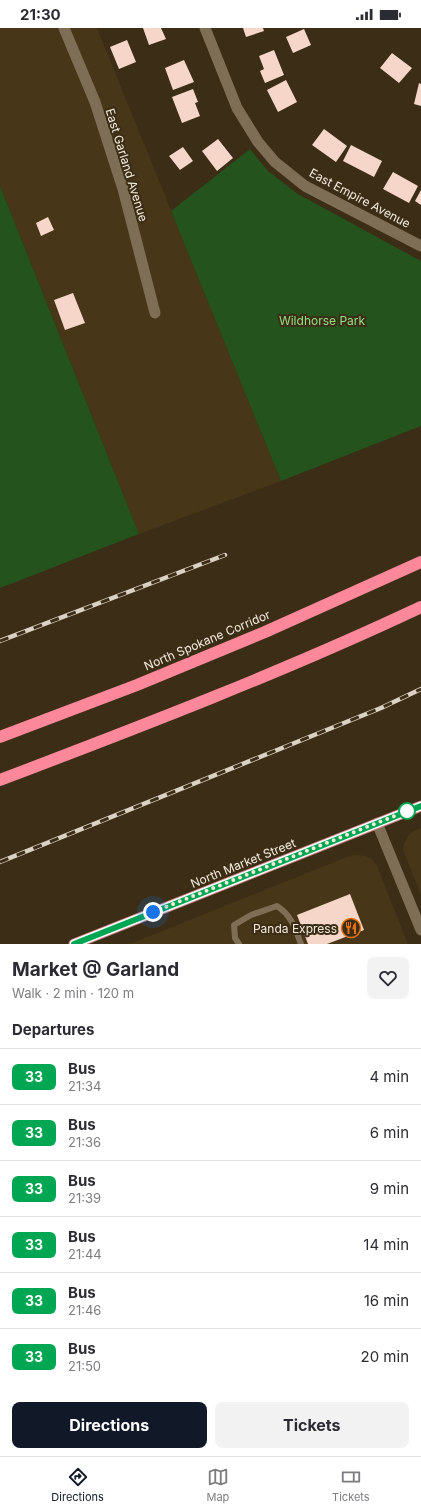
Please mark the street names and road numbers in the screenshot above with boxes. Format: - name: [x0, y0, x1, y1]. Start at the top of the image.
- street label: East Garland Avenue: [103, 107, 151, 223]
- street label: East Empire Avenue: [307, 165, 413, 231]
- street label: North Spokane Corridor: [142, 606, 273, 673]
- street label: North Market Street: [188, 835, 298, 891]

